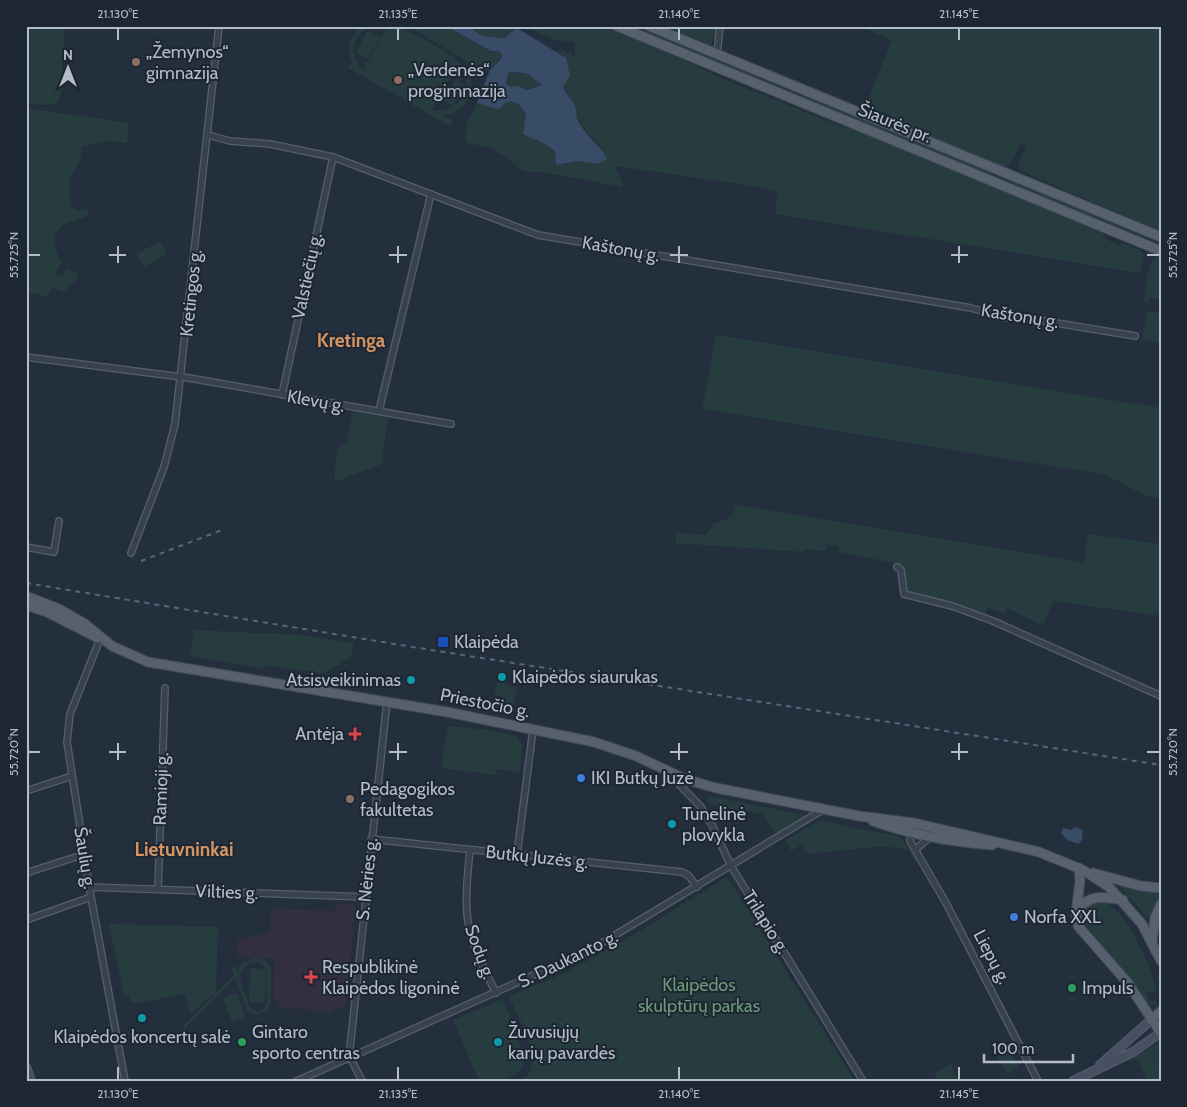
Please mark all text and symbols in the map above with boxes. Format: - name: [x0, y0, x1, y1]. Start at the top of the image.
- text: 21.130°E: [97, 6, 139, 21]
- text: 21.135°E: [378, 6, 418, 21]
- text: 21.140°E: [658, 6, 700, 21]
- text: 21.145°E: [939, 6, 979, 21]
- place label: „Žemynos“ gimnazija: [146, 40, 228, 84]
- north arrow: [42, 42, 92, 92]
- text: N: [63, 46, 73, 64]
- marker: „Žemynos“ gimnazija: [130, 56, 142, 68]
- place label: „Verdenės“ progimnazija: [408, 59, 506, 102]
- marker: „Verdenės“ progimnazija: [392, 74, 404, 86]
- street label: Šiaurės pr.: [855, 98, 935, 148]
- street label: Valstiečių g.: [287, 231, 327, 321]
- street label: Kaštonų g.: [580, 231, 662, 267]
- text: 55.725°N: [6, 232, 21, 278]
- text: 55.725°N: [1165, 232, 1180, 278]
- street label: Kretingos g.: [175, 248, 207, 338]
- street label: Kaštonų g.: [980, 299, 1060, 333]
- district label: Kretinga: [317, 329, 386, 352]
- street label: Klevų g.: [285, 385, 347, 417]
- place label: Klaipėda: [454, 631, 519, 653]
- marker: Klaipėda: [436, 635, 450, 649]
- place label: Klaipėdos siaurukas: [512, 666, 658, 688]
- place label: Atsisveikinimas: [286, 669, 401, 691]
- marker: Klaipėdos siaurukas: [496, 671, 508, 683]
- marker: Atsisveikinimas: [405, 674, 417, 686]
- street label: Priestočio g.: [438, 684, 532, 722]
- place label: Antėja: [295, 723, 344, 745]
- marker: Antėja: [348, 727, 362, 741]
- text: 55.720°N: [6, 728, 21, 776]
- text: 55.720°N: [1165, 728, 1180, 776]
- street label: Ramioji g.: [149, 752, 173, 826]
- place label: IKI Butkų Juzė: [591, 767, 694, 789]
- marker: IKI Butkų Juzė: [575, 772, 587, 784]
- place label: Pedagogikos fakultetas: [360, 778, 455, 821]
- marker: Pedagogikos fakultetas: [344, 793, 356, 805]
- place label: Tunelinė plovykla: [682, 803, 746, 846]
- marker: Tunelinė plovykla: [666, 818, 678, 830]
- street label: Šaulių g.: [69, 825, 101, 891]
- street label: S. Nėries g.: [352, 837, 382, 921]
- district label: Lietuvninkai: [135, 838, 233, 861]
- street label: Butkų Juzės g.: [484, 841, 590, 873]
- street label: Vilties g.: [195, 880, 259, 904]
- street label: Trilapio g.: [738, 886, 794, 958]
- place label: Norfa XXL: [1024, 906, 1101, 928]
- marker: Norfa XXL: [1008, 911, 1020, 923]
- street label: Sodų g.: [460, 922, 500, 982]
- street label: S. Daukanto g.: [514, 925, 622, 993]
- street label: Liepų g.: [969, 926, 1015, 988]
- place label: Respublikinė Klaipėdos ligoninė: [322, 956, 460, 999]
- marker: Respublikinė Klaipėdos ligoninė: [304, 970, 318, 984]
- park label: Klaipėdos skulptūrų parkas: [638, 974, 760, 1017]
- place label: Impuls: [1082, 977, 1133, 999]
- marker: Impuls: [1066, 982, 1078, 994]
- marker: Klaipėdos koncertų salė: [136, 1012, 148, 1024]
- place label: Žuvusiųjų karių pavardės: [508, 1020, 615, 1064]
- place label: Gintaro sporto centras: [252, 1021, 360, 1064]
- place label: Klaipėdos koncertų salė: [53, 1026, 231, 1048]
- scale bar: [984, 1032, 1073, 1064]
- marker: Gintaro sporto centras: [236, 1036, 248, 1048]
- marker: Žuvusiųjų karių pavardės: [492, 1036, 504, 1048]
- text: 100 m: [992, 1040, 1034, 1058]
- text: 21.130°E: [97, 1086, 139, 1101]
- text: 21.135°E: [378, 1086, 418, 1101]
- text: 21.140°E: [658, 1086, 700, 1101]
- text: 21.145°E: [939, 1086, 979, 1101]

